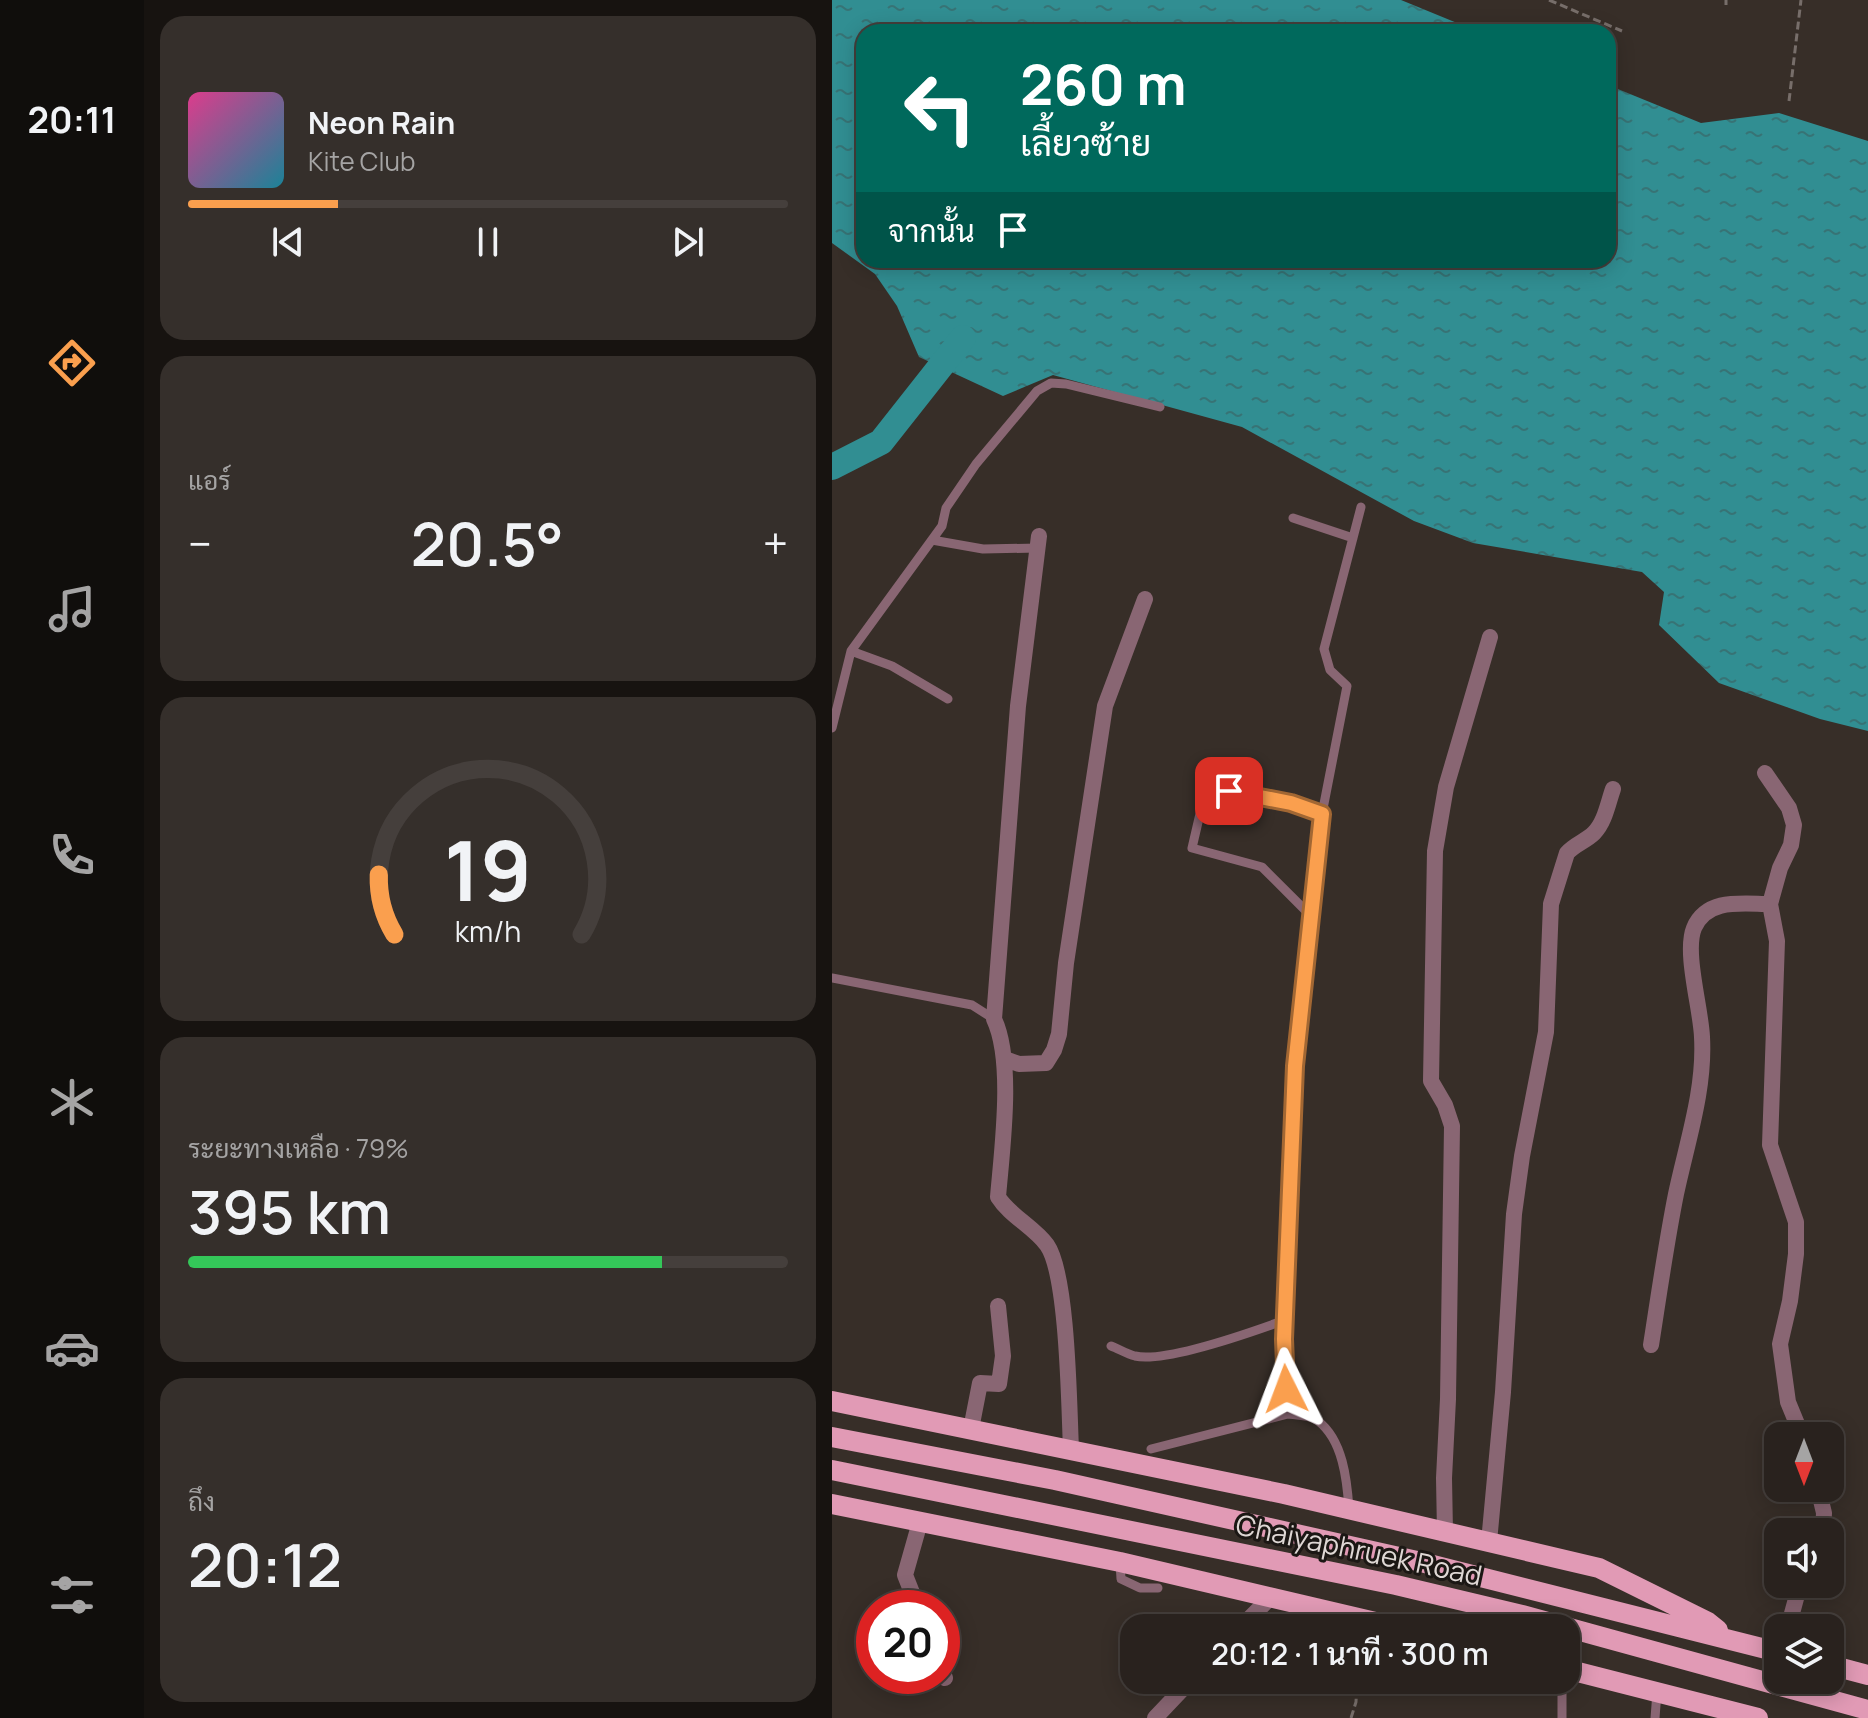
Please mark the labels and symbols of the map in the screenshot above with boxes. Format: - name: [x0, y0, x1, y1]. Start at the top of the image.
- pin: [1195, 757, 1263, 825]
- position arrow: [1244, 1347, 1328, 1431]
- north arrow: [1764, 1422, 1844, 1502]
- street label: Chaiyaphruek Road: [1233, 1504, 1486, 1594]
- speed limit sign: 20: [856, 1590, 960, 1694]

